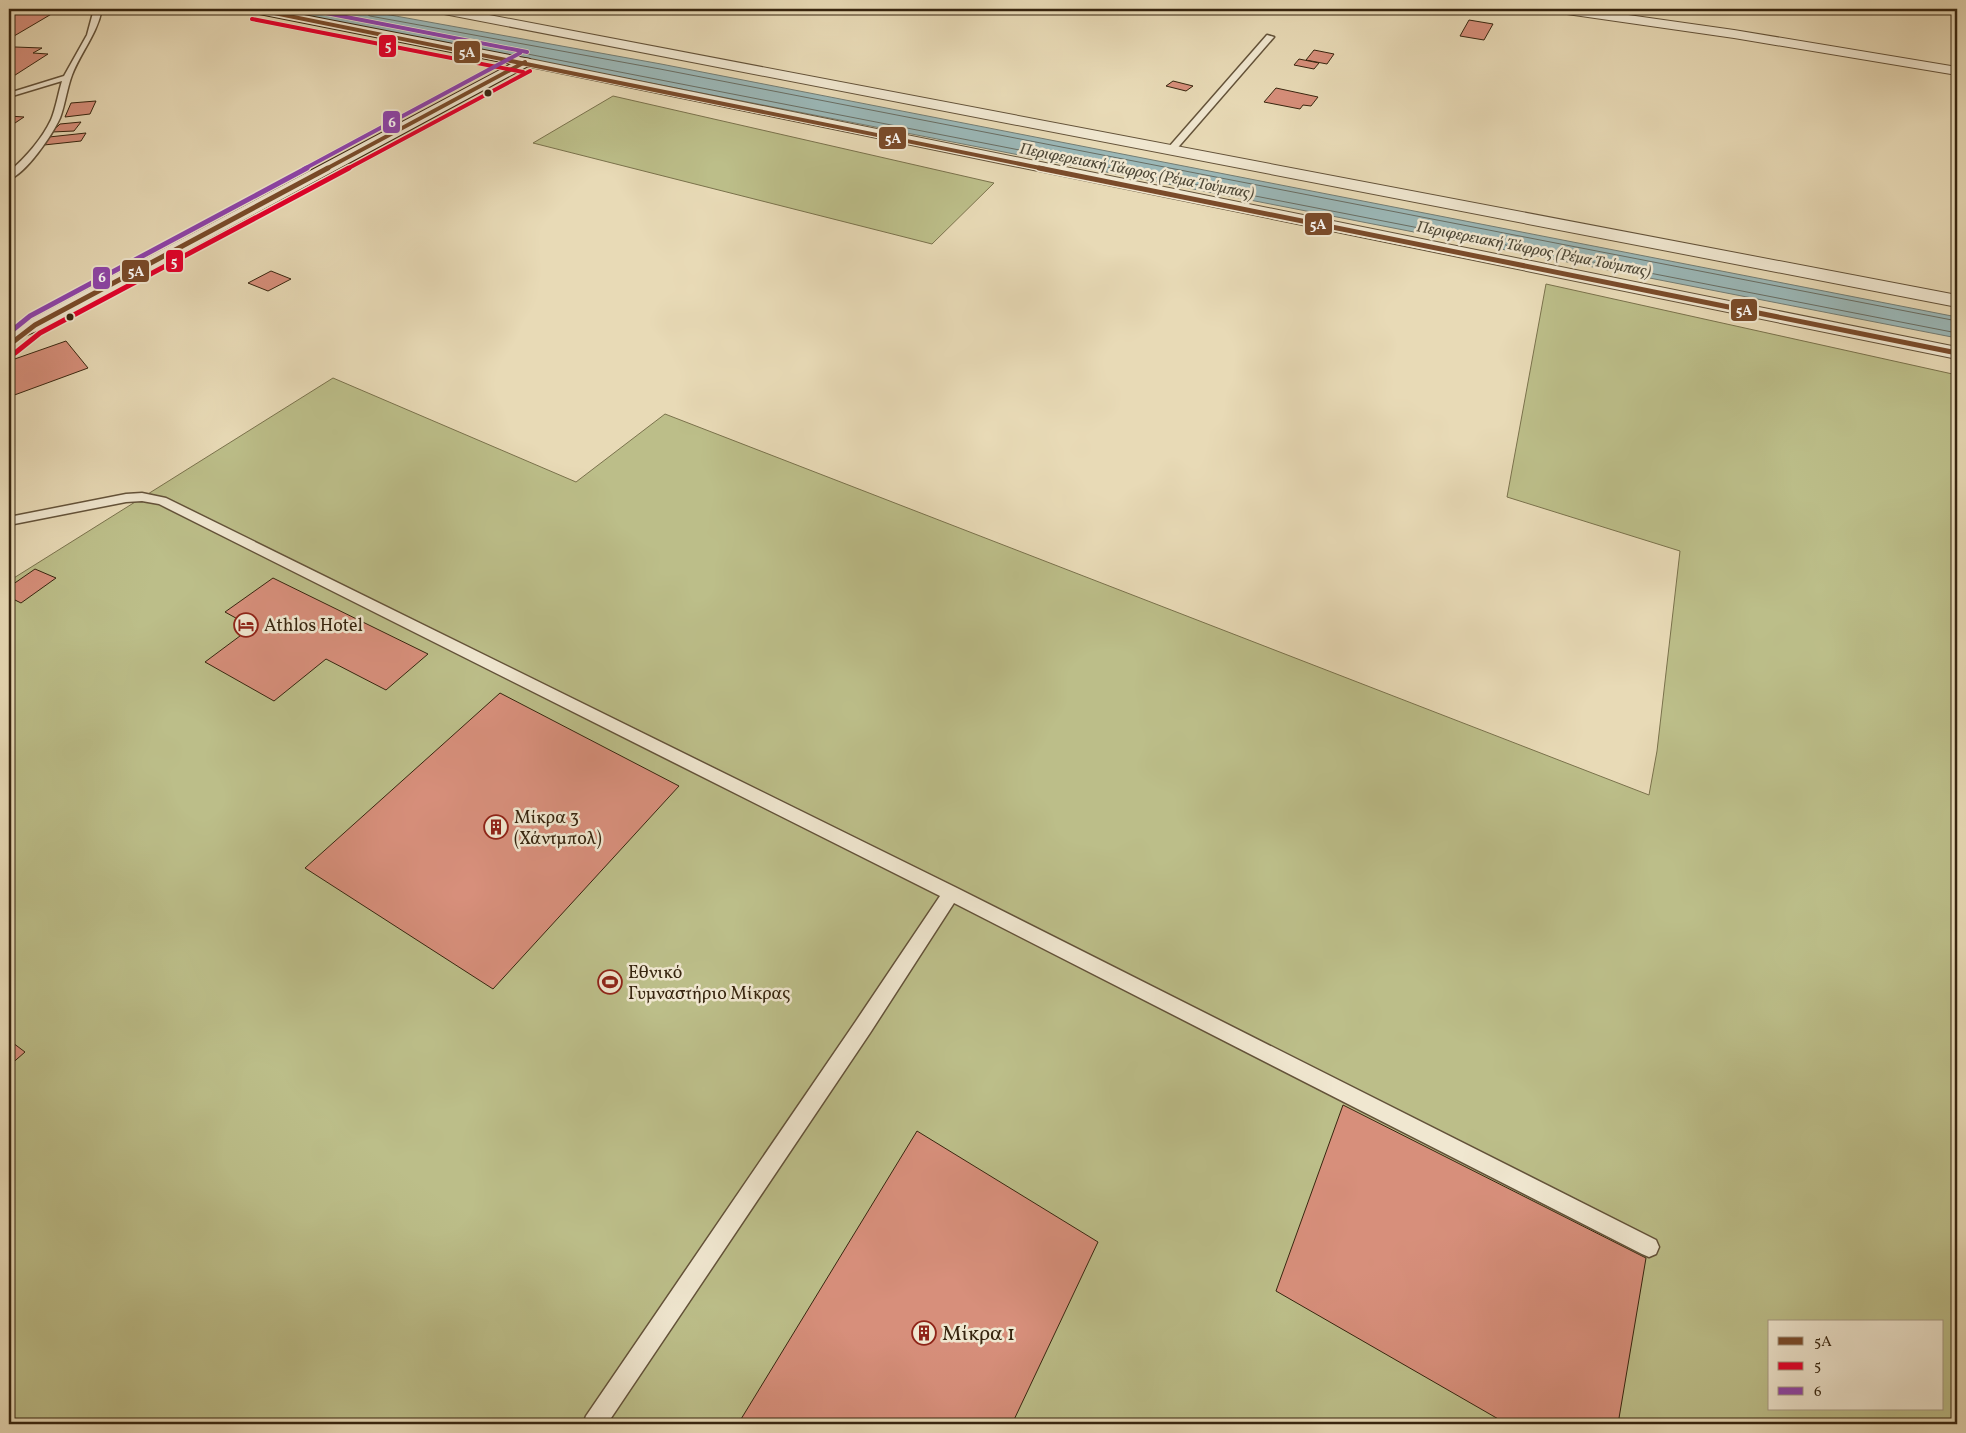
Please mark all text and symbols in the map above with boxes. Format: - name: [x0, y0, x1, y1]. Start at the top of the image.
- line badge: 5: [378, 34, 397, 58]
- text: 5: [385, 37, 392, 56]
- line badge: 5Α: [453, 40, 481, 64]
- text: 5Α: [459, 44, 475, 63]
- unlabelled marker: [483, 88, 493, 98]
- line badge: 6: [382, 110, 401, 134]
- text: 6: [388, 114, 396, 133]
- line badge: 5Α: [878, 126, 907, 150]
- text: 5Α: [885, 130, 901, 149]
- water label: Περιφερειακή Τάφρος (Ρέμα Τούμπας): [1017, 138, 1256, 206]
- line badge: 5Α: [1304, 212, 1333, 236]
- text: 5Α: [1310, 216, 1326, 235]
- water label: Περιφερειακή Τάφρος (Ρέμα Τούμπας): [1414, 216, 1653, 284]
- line badge: 5: [165, 249, 184, 273]
- text: 5: [171, 253, 178, 272]
- line badge: 5Α: [121, 259, 150, 283]
- text: 5Α: [128, 263, 144, 282]
- line badge: 6: [92, 266, 111, 290]
- text: 6: [98, 269, 106, 288]
- line badge: 5Α: [1730, 298, 1758, 322]
- text: 5Α: [1736, 302, 1752, 321]
- unlabelled marker: [65, 312, 75, 322]
- hotel icon: Athlos Hotel: [233, 612, 259, 638]
- place label: Athlos Hotel: [264, 614, 363, 639]
- place label: Μίκρα 3 (Χάντμπολ): [514, 806, 602, 852]
- building icon: Μίκρα 3 (Χάντμπολ): [483, 814, 509, 840]
- place label: Εθνικό Γυμναστήριο Μίκρας: [628, 961, 790, 1007]
- sports icon: Εθνικό Γυμναστήριο Μίκρας: [597, 969, 623, 995]
- building icon: Μίκρα 1: [911, 1320, 937, 1346]
- place label: Μίκρα 1: [942, 1320, 1015, 1349]
- legend: [1768, 1320, 1944, 1410]
- text: 5Α: [1814, 1332, 1832, 1353]
- text: 5: [1814, 1356, 1821, 1377]
- text: 6: [1814, 1382, 1822, 1403]

